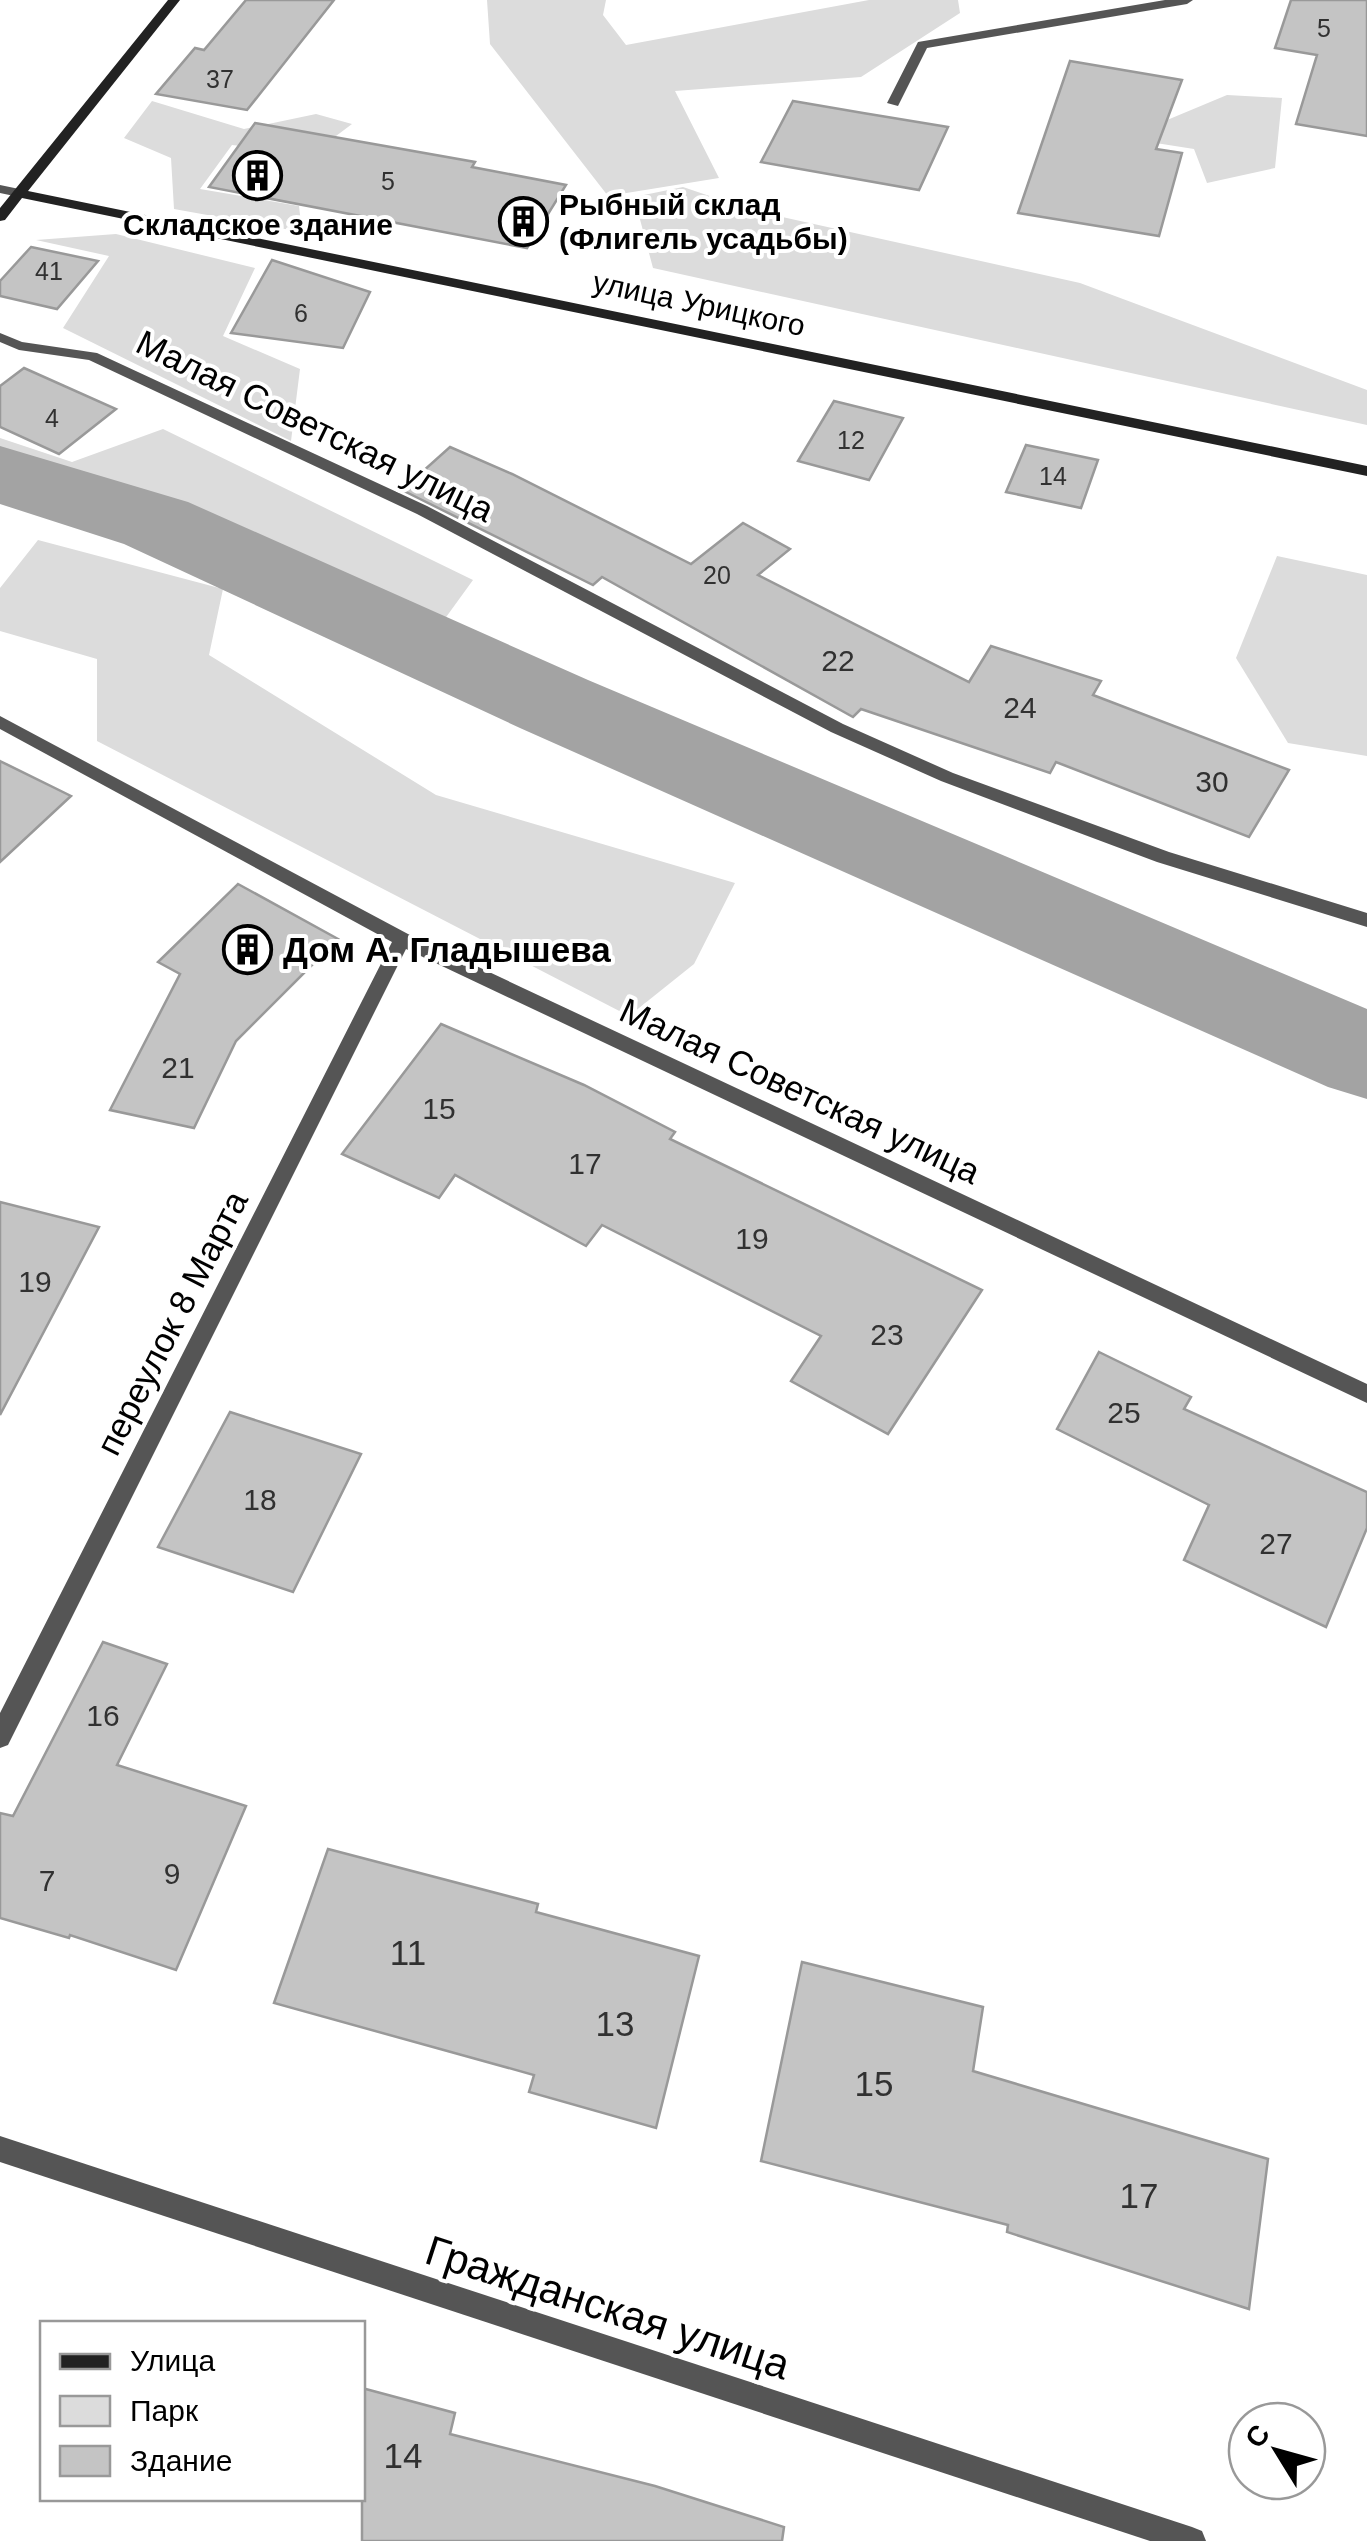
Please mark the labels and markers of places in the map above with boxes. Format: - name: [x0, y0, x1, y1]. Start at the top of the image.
- building icon: Складское здание: [232, 150, 284, 202]
- place label: Рыбный склад (Флигель усадьбы): [559, 188, 848, 255]
- building icon: Рыбный склад (Флигель усадьбы): [498, 196, 550, 248]
- place label: Складское здание: [123, 208, 393, 241]
- building icon: Дом А. Гладышева: [222, 924, 274, 976]
- place label: Дом А. Гладышева: [283, 930, 611, 969]

